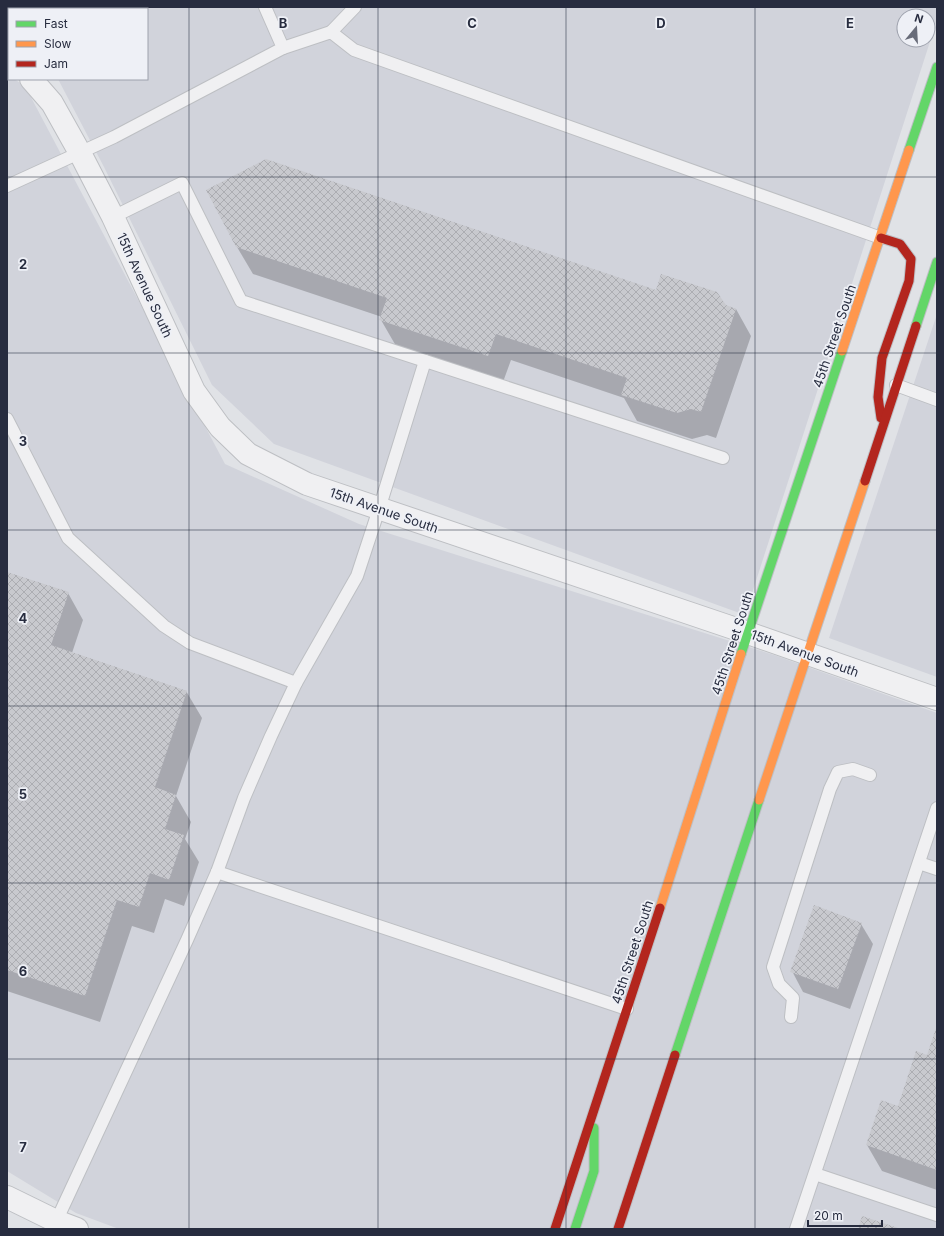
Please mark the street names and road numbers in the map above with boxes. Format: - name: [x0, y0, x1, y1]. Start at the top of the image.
- street label: 15th Avenue South: [114, 230, 176, 340]
- street label: 45th Street South: [809, 282, 859, 390]
- street label: 15th Avenue South: [328, 484, 440, 536]
- street label: 45th Street South: [708, 589, 756, 697]
- street label: 15th Avenue South: [749, 626, 861, 680]
- street label: 45th Street South: [608, 898, 656, 1006]

